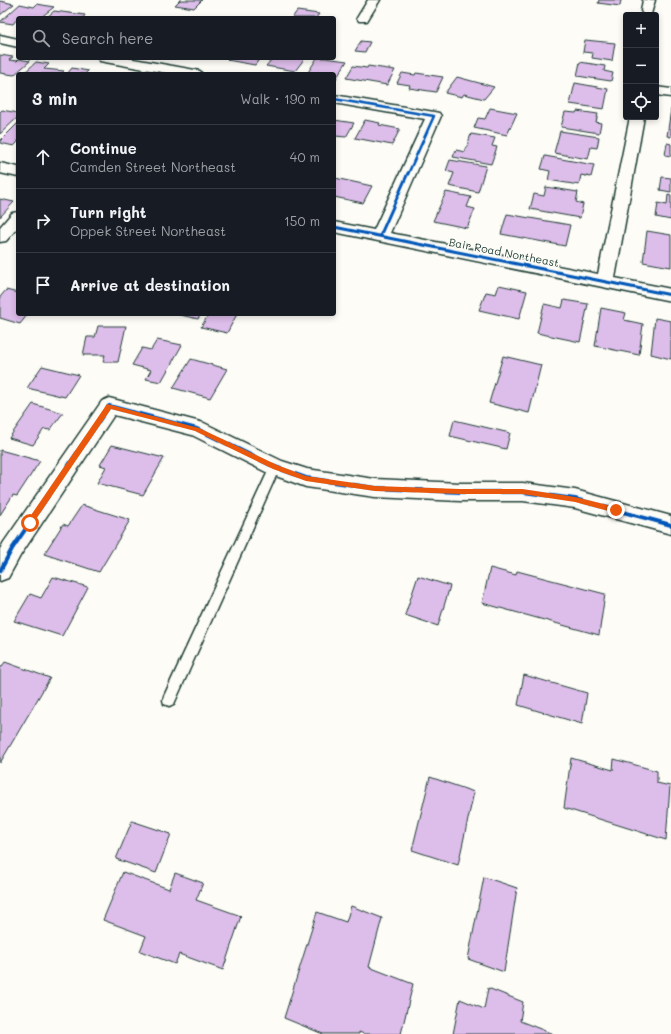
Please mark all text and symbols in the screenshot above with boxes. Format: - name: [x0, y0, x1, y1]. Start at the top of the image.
- map controls: [623, 12, 659, 120]
- button: +: [623, 12, 659, 48]
- search box: [16, 16, 336, 60]
- icon: search: [30, 27, 52, 49]
- text: Search here: [62, 28, 153, 48]
- button: −: [623, 48, 659, 84]
- button: locate: [623, 84, 659, 120]
- text: 3 min: [32, 87, 77, 109]
- text: Walk · 190 m: [240, 90, 320, 107]
- text: Continue: [70, 138, 137, 158]
- icon: ahead: [32, 146, 54, 168]
- text: 40 m: [290, 148, 320, 165]
- text: Camden Street Northeast: [70, 158, 236, 175]
- text: Turn right: [70, 202, 147, 222]
- icon: right: [32, 210, 54, 232]
- text: 150 m: [284, 212, 320, 229]
- text: Oppek Street Northeast: [70, 222, 226, 239]
- street label: Bair Road Northeast: [448, 234, 561, 270]
- icon: arrive: [32, 274, 54, 296]
- text: Arrive at destination: [70, 275, 230, 295]
- route end: [607, 501, 625, 519]
- route start: [21, 514, 39, 532]

